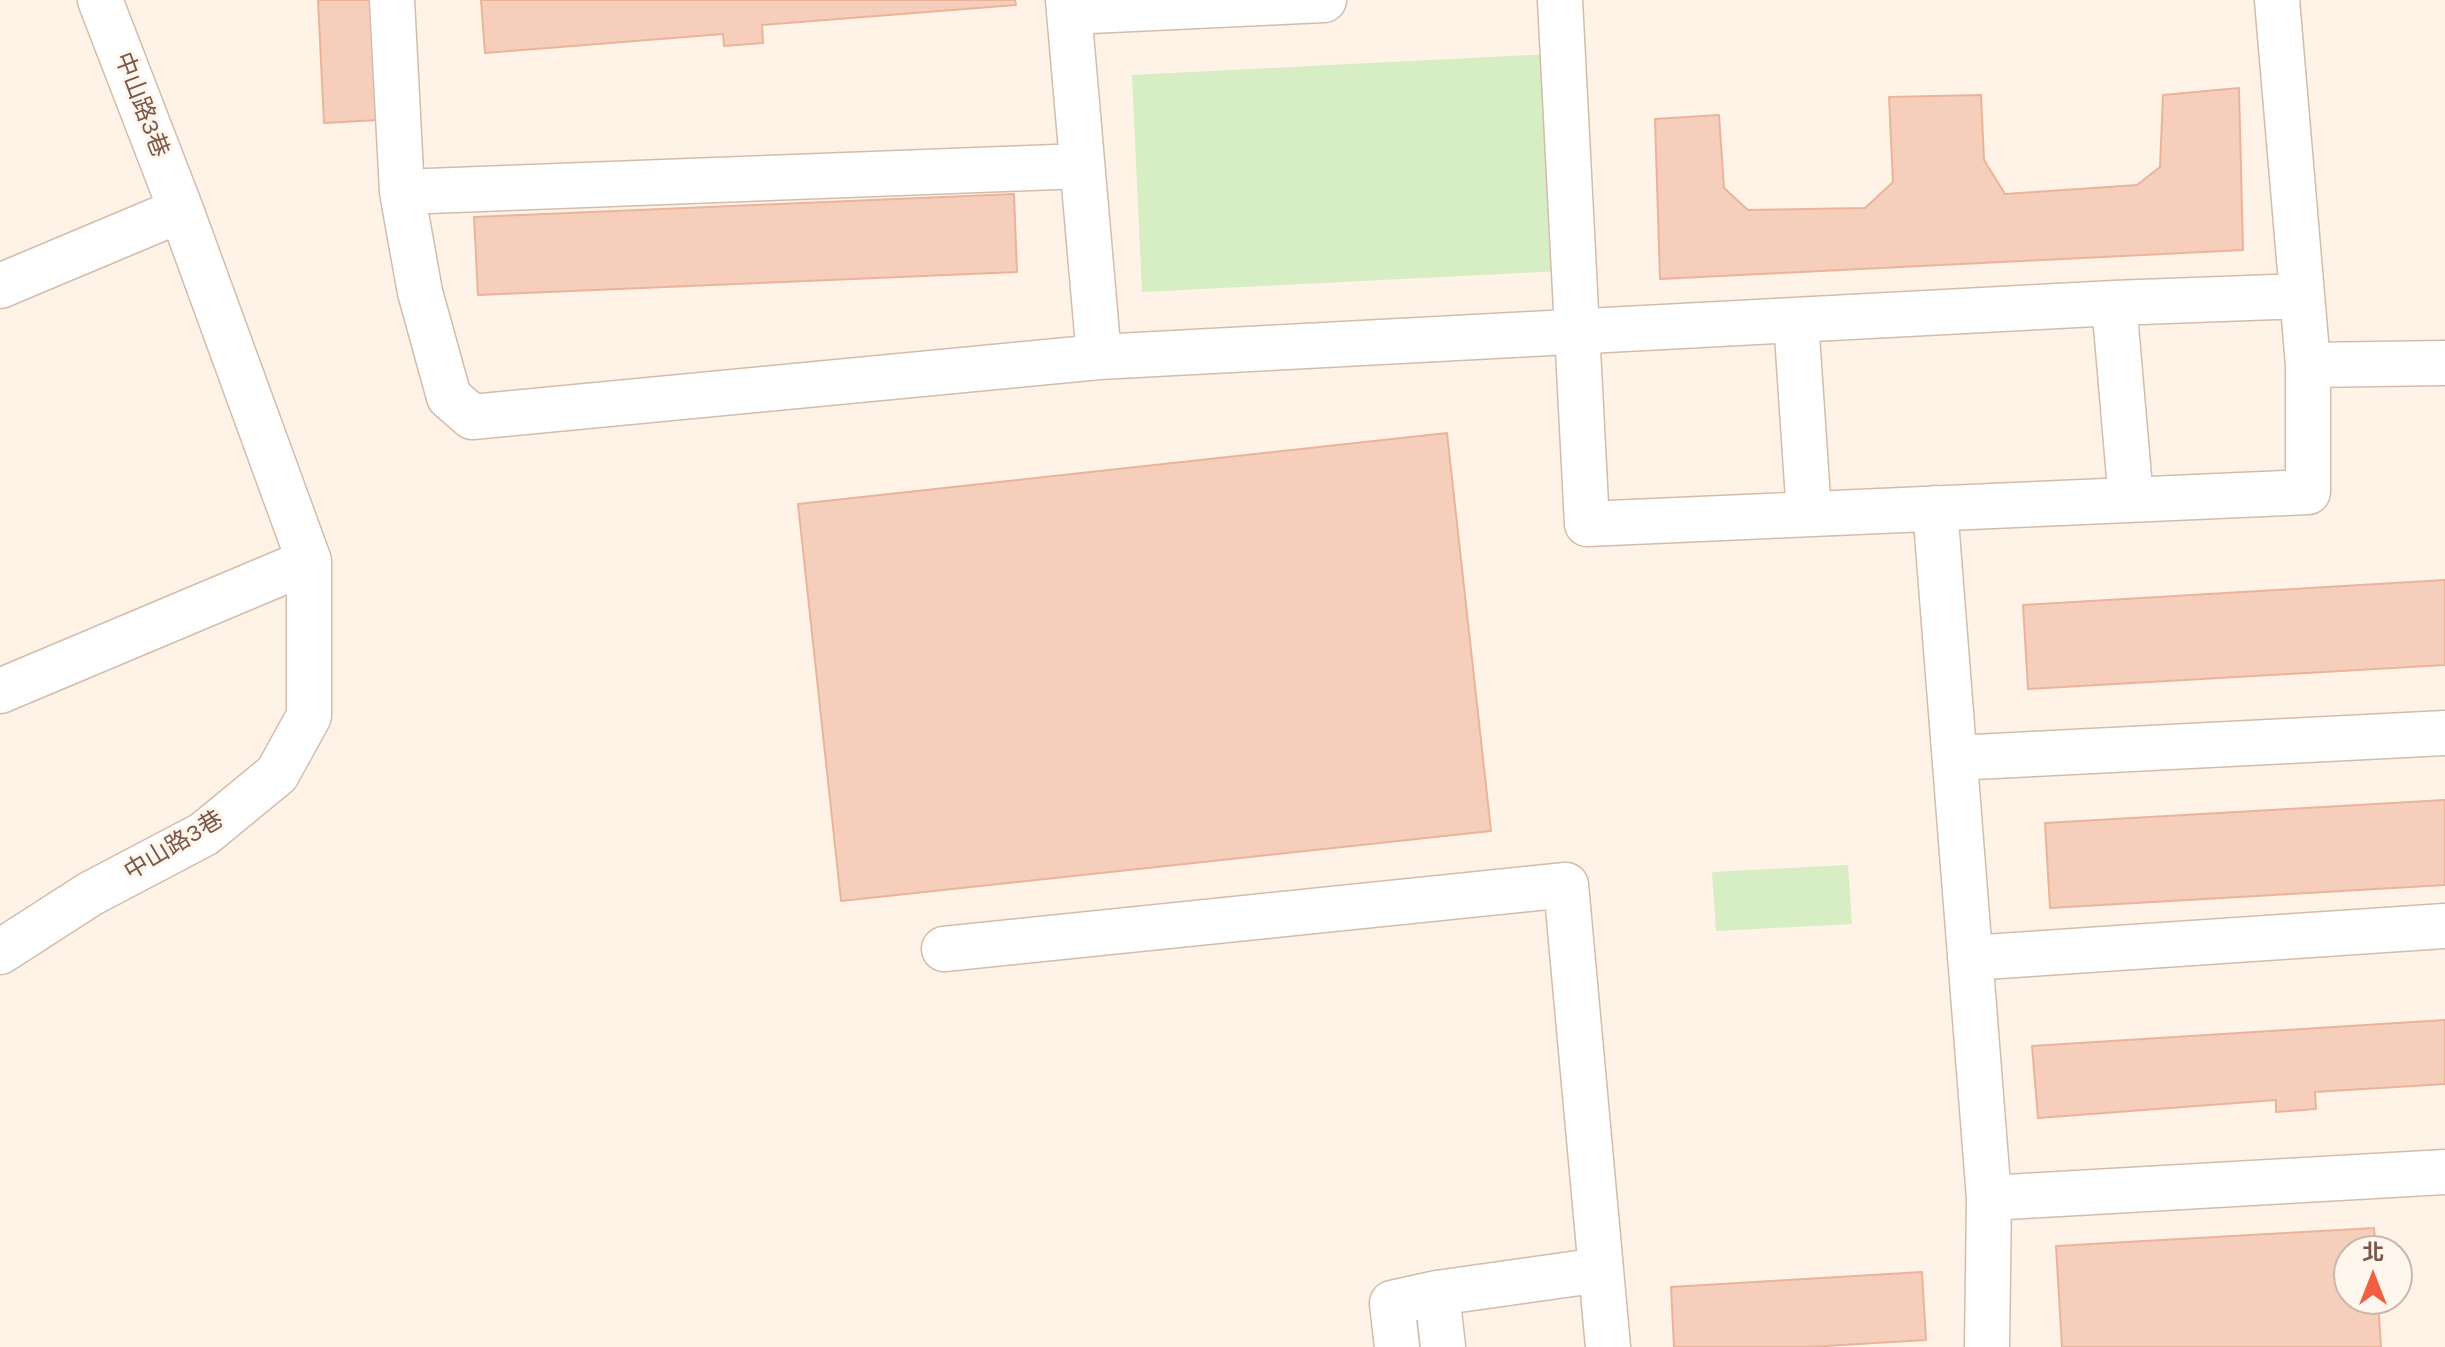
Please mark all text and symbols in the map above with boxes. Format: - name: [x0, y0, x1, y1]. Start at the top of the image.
- street label: 中山路3巷: [108, 48, 174, 162]
- street label: 中山路3巷: [119, 805, 229, 887]
- north arrow: [2333, 1235, 2413, 1315]
- text: 北: [2362, 1240, 2384, 1266]

